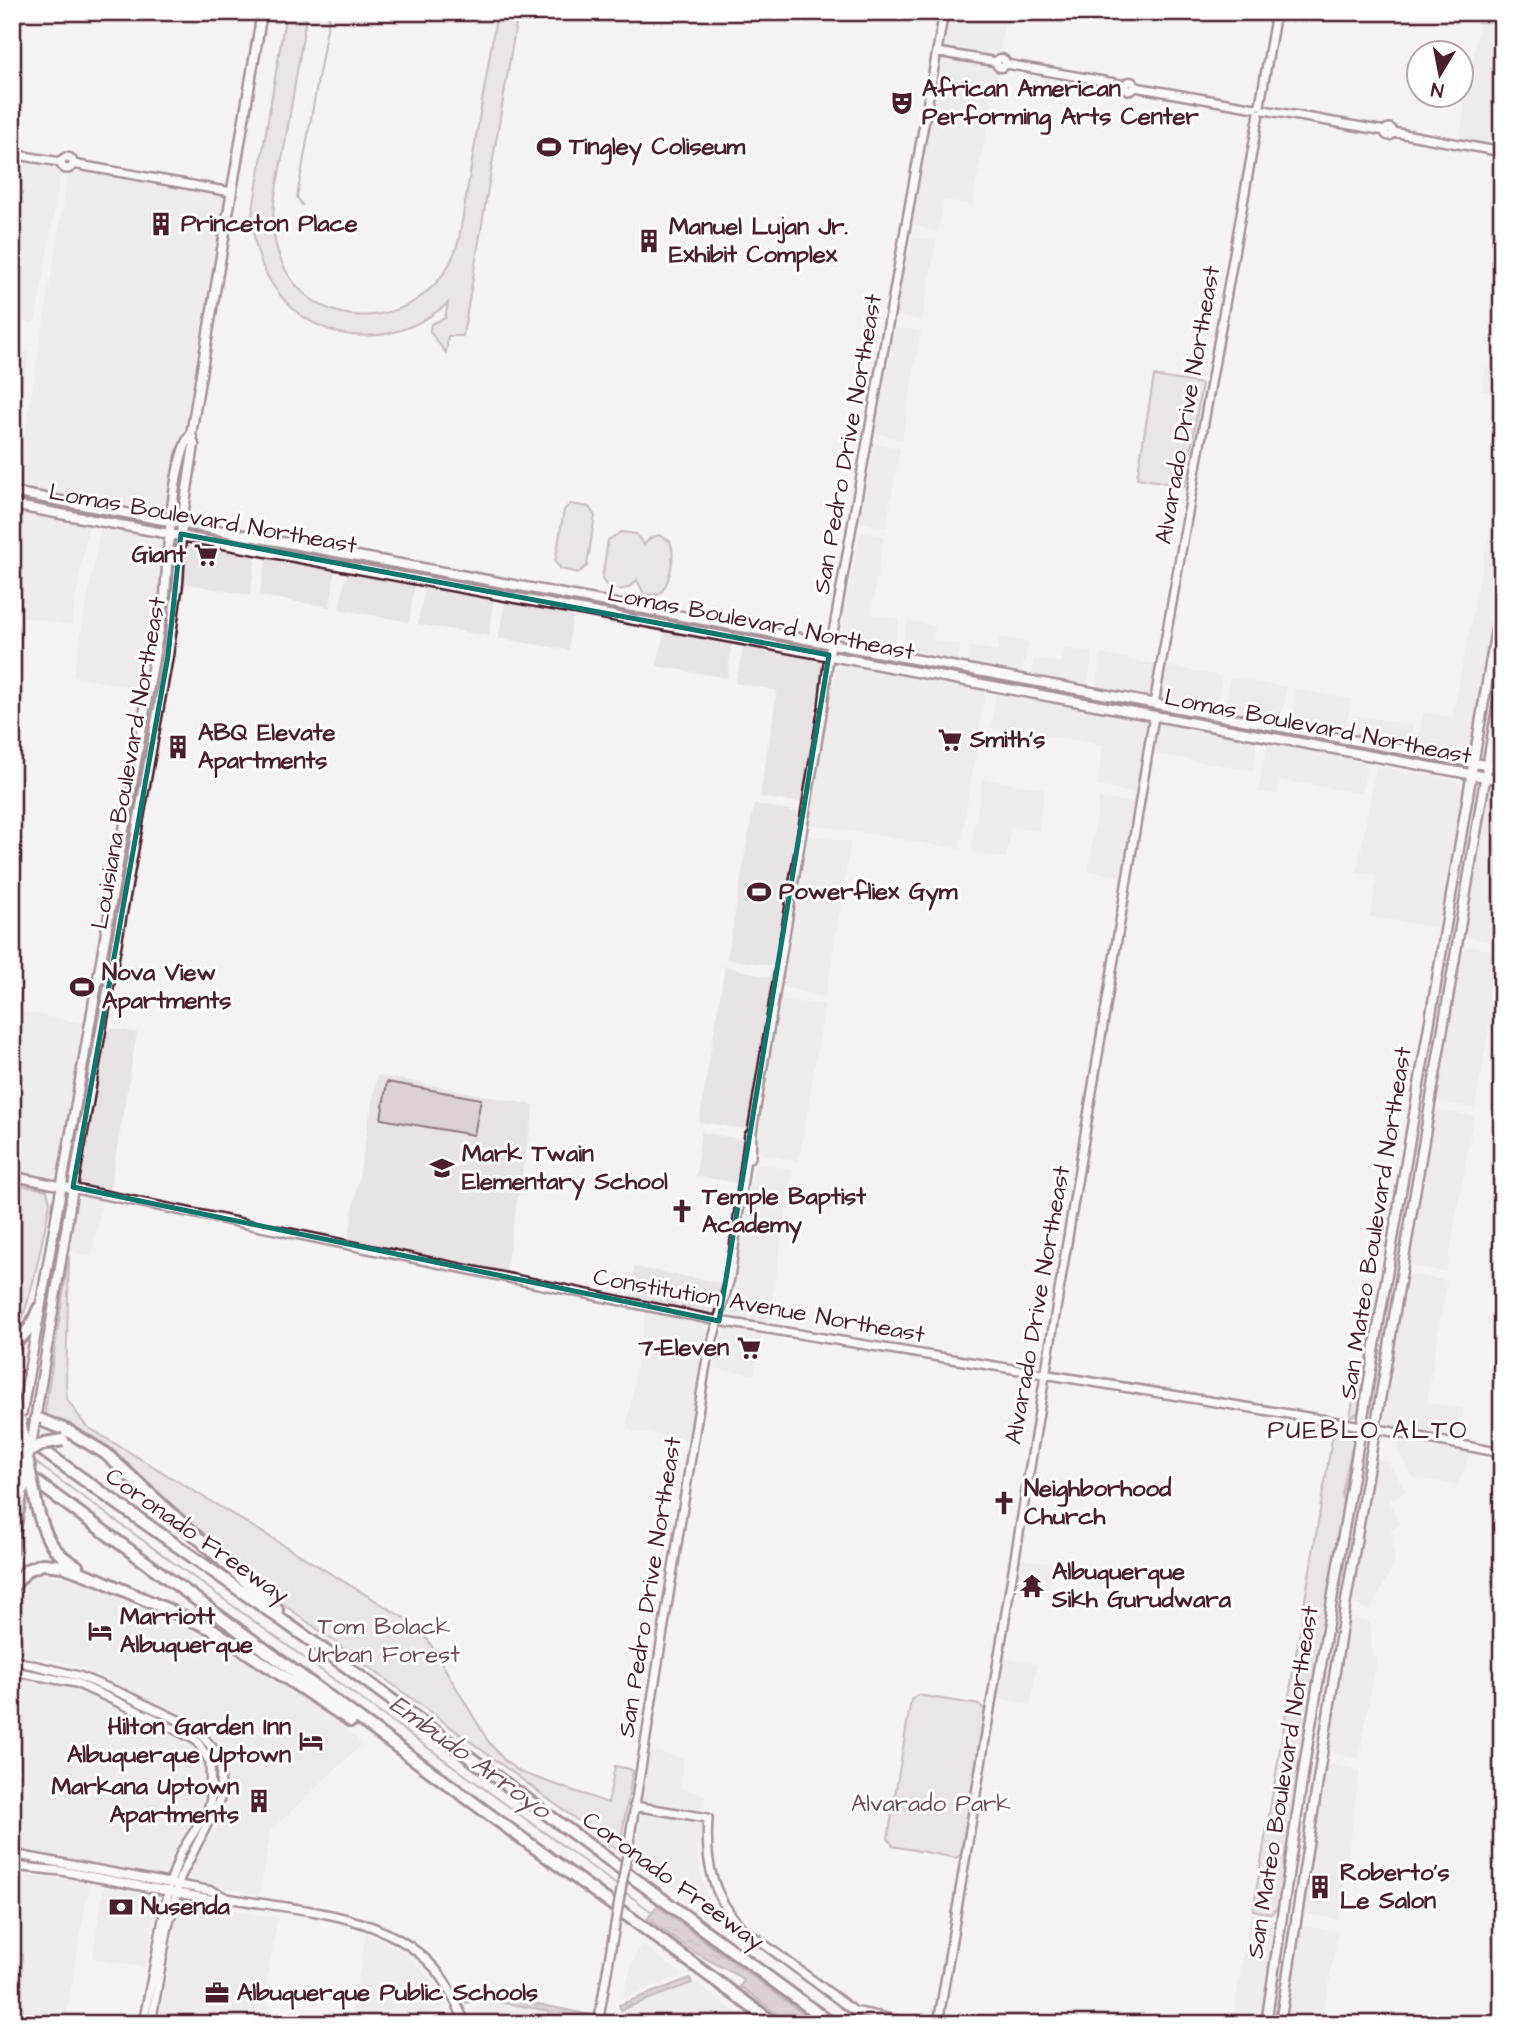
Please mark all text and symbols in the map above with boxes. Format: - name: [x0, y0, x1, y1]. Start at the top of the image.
- north arrow: [1406, 38, 1476, 108]
- place label: African American Performing Arts Center: [922, 72, 1199, 135]
- text: N: [1429, 75, 1446, 104]
- theatre icon: African American Performing Arts Center: [888, 89, 916, 117]
- place label: Tingley Coliseum: [568, 130, 746, 166]
- sports icon: Tingley Coliseum: [535, 133, 563, 161]
- place label: Princeton Place: [181, 207, 358, 241]
- building icon: Princeton Place: [147, 210, 175, 238]
- place label: Manuel Lujan Jr. Exhibit Complex: [669, 210, 848, 272]
- building icon: Manuel Lujan Jr. Exhibit Complex: [635, 227, 663, 255]
- street label: Alvarado Drive Northeast: [1147, 263, 1229, 547]
- street label: San Pedro Drive Northeast: [805, 291, 891, 597]
- street label: Lomas Boulevard Northeast: [46, 475, 360, 563]
- place label: Giant: [132, 538, 186, 572]
- supermarket icon: Giant: [192, 541, 220, 569]
- street label: Lomas Boulevard Northeast: [604, 577, 918, 670]
- street label: Louisiana Boulevard Northeast: [83, 594, 175, 932]
- street label: Lomas Boulevard Northeast: [1161, 681, 1475, 774]
- place label: ABQ Elevate Apartments: [198, 716, 335, 778]
- place label: Smith's: [969, 723, 1045, 757]
- supermarket icon: Smith's: [936, 726, 964, 754]
- building icon: ABQ Elevate Apartments: [164, 733, 192, 761]
- place label: Powerfliex Gym: [779, 875, 958, 911]
- sports icon: Powerfliex Gym: [745, 878, 773, 906]
- place label: Nova View Apartments: [102, 956, 231, 1018]
- sports icon: Nova View Apartments: [68, 973, 96, 1001]
- street label: San Mateo Boulevard Northeast: [1331, 1044, 1421, 1402]
- place label: Mark Twain Elementary School: [462, 1137, 668, 1201]
- school or university icon: Mark Twain Elementary School: [428, 1154, 456, 1182]
- street label: Alvarado Drive Northeast: [997, 1163, 1079, 1447]
- place label: Temple Baptist Academy: [701, 1180, 866, 1244]
- church icon: Temple Baptist Academy: [668, 1197, 696, 1225]
- street label: Constitution Avenue Northeast: [591, 1260, 928, 1352]
- place label: 7-Eleven: [637, 1331, 729, 1365]
- supermarket icon: 7-Eleven: [735, 1334, 763, 1362]
- district label: PUEBLO ALTO: [1267, 1412, 1469, 1448]
- street label: San Pedro Drive Northeast: [609, 1434, 691, 1740]
- street label: Coronado Freeway: [98, 1460, 296, 1613]
- place label: Neighborhood Church: [1024, 1472, 1172, 1534]
- church icon: Neighborhood Church: [990, 1489, 1018, 1517]
- place label: Albuquerque Sikh Gurudwara: [1051, 1555, 1232, 1617]
- temple icon: Albuquerque Sikh Gurudwara: [1018, 1572, 1046, 1600]
- place label: Marriott Albuquerque: [120, 1600, 253, 1662]
- street label: San Mateo Boulevard Northeast: [1238, 1603, 1328, 1961]
- park label: Tom Bolack Urban Forest: [308, 1610, 460, 1672]
- hotel icon: Marriott Albuquerque: [86, 1617, 114, 1645]
- water label: Embudo Arroyo: [382, 1686, 560, 1830]
- place label: Hilton Garden Inn Albuquerque Uptown: [67, 1710, 291, 1772]
- hotel icon: Hilton Garden Inn Albuquerque Uptown: [297, 1727, 325, 1755]
- place label: Markana Uptown Apartments: [51, 1770, 239, 1832]
- building icon: Markana Uptown Apartments: [245, 1787, 273, 1815]
- park label: Alvarado Park: [851, 1787, 1011, 1821]
- street label: Coronado Freeway: [574, 1803, 771, 1959]
- place label: Roberto's Le Salon: [1340, 1856, 1449, 1918]
- building icon: Roberto's Le Salon: [1306, 1873, 1334, 1901]
- place label: Nusenda: [141, 1890, 231, 1924]
- bank icon: Nusenda: [107, 1893, 135, 1921]
- place label: Albuquerque Public Schools: [237, 1976, 538, 2010]
- office icon: Albuquerque Public Schools: [203, 1979, 231, 2007]

